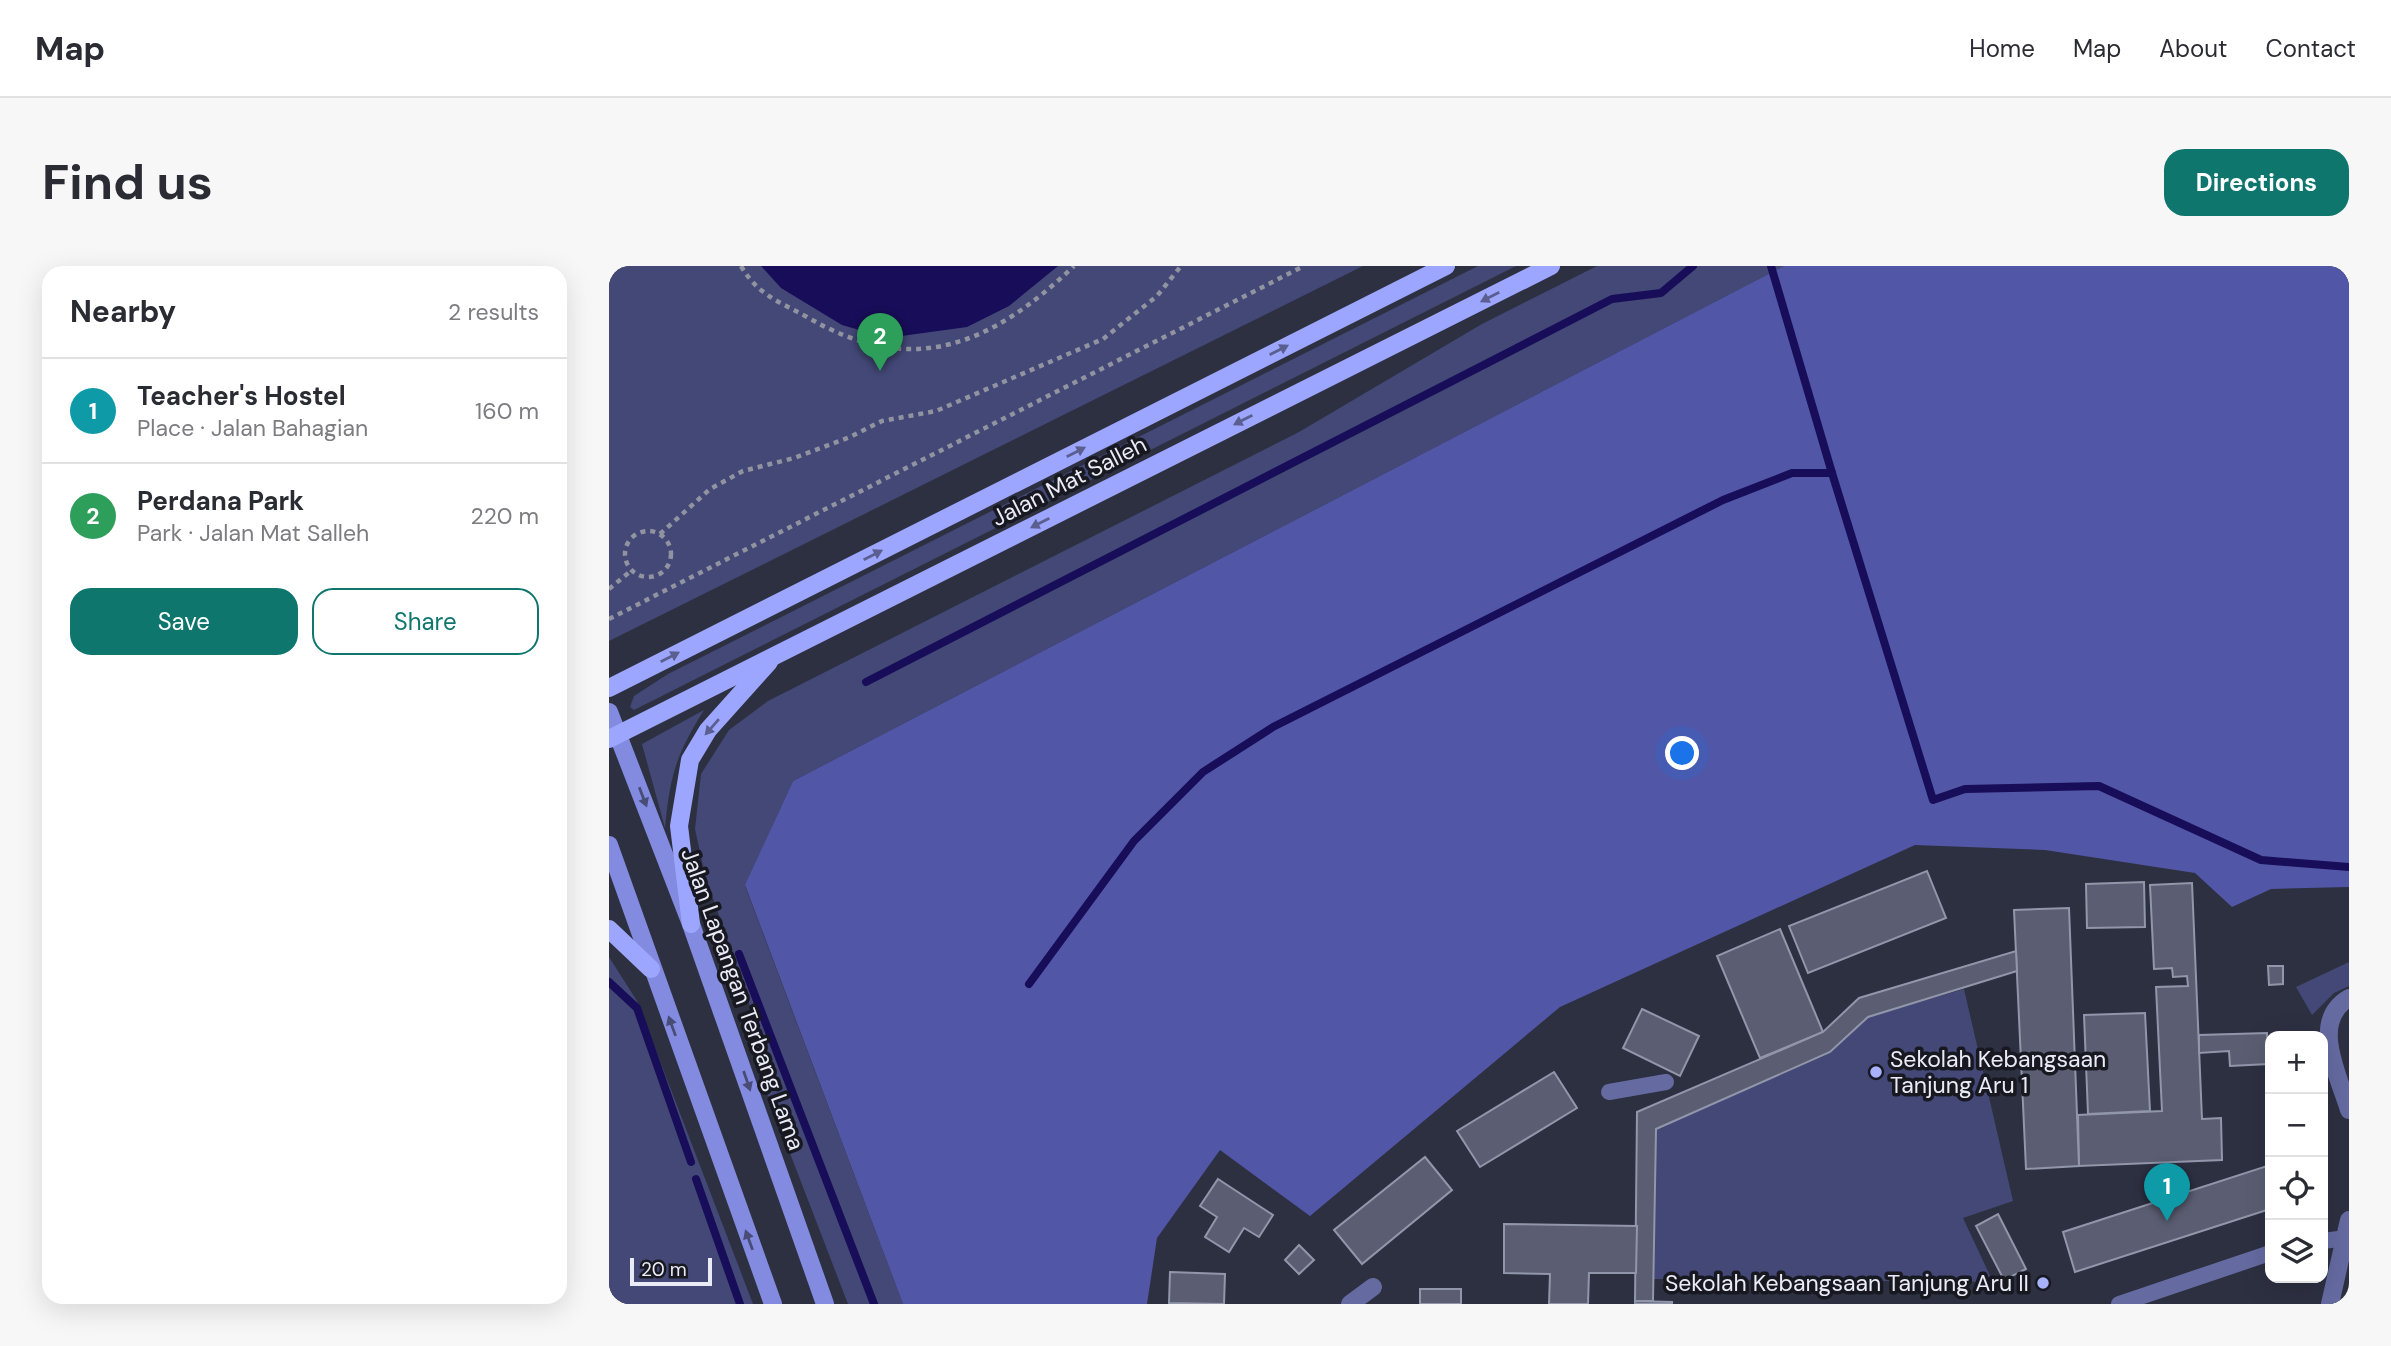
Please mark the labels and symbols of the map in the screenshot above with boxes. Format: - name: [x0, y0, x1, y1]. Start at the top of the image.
- one-way arrow: [1480, 291, 1500, 302]
- pin: 2: [857, 313, 903, 371]
- one-way arrow: [1270, 345, 1290, 357]
- one-way arrow: [1233, 415, 1253, 426]
- street label: Jalan Mat Salleh: [986, 429, 1152, 533]
- one-way arrow: [1066, 447, 1086, 458]
- one-way arrow: [1030, 517, 1050, 528]
- one-way arrow: [863, 549, 883, 560]
- one-way arrow: [660, 652, 680, 663]
- one-way arrow: [705, 718, 720, 735]
- your location: [1665, 736, 1699, 770]
- one-way arrow: [638, 787, 649, 808]
- street label: Jalan Lapangan Terbang Lama: [674, 844, 812, 1154]
- one-way arrow: [666, 1016, 677, 1037]
- place label: Sekolah Kebangsaan Tanjung Aru 1: [1890, 1044, 2106, 1100]
- marker: Sekolah Kebangsaan Tanjung Aru 1: [1868, 1064, 1884, 1080]
- one-way arrow: [742, 1071, 753, 1092]
- pin: 1: [2144, 1163, 2190, 1221]
- one-way arrow: [744, 1229, 755, 1250]
- scale bar: [630, 1255, 712, 1287]
- place label: Sekolah Kebangsaan Tanjung Aru II: [1665, 1268, 2029, 1298]
- marker: Sekolah Kebangsaan Tanjung Aru II: [2035, 1275, 2051, 1291]

